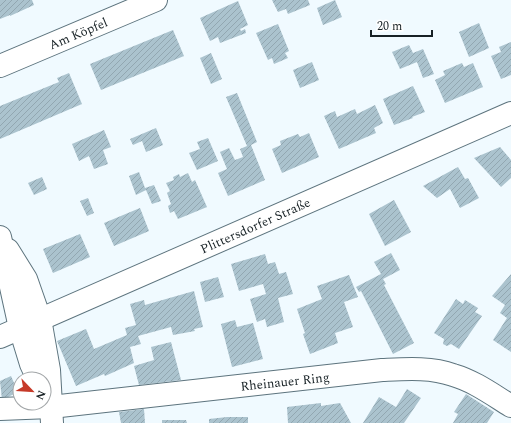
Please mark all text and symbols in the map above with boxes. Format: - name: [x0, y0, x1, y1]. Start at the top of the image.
- street label: Am Köpfel: [46, 12, 111, 55]
- scale bar: [371, 12, 432, 38]
- text: 20 m: [377, 17, 402, 36]
- street label: Plittersdorfer Straße: [197, 193, 314, 259]
- street label: Rheinauer Ring: [239, 367, 331, 397]
- north arrow: [12, 371, 52, 411]
- text: N: [31, 387, 50, 403]

